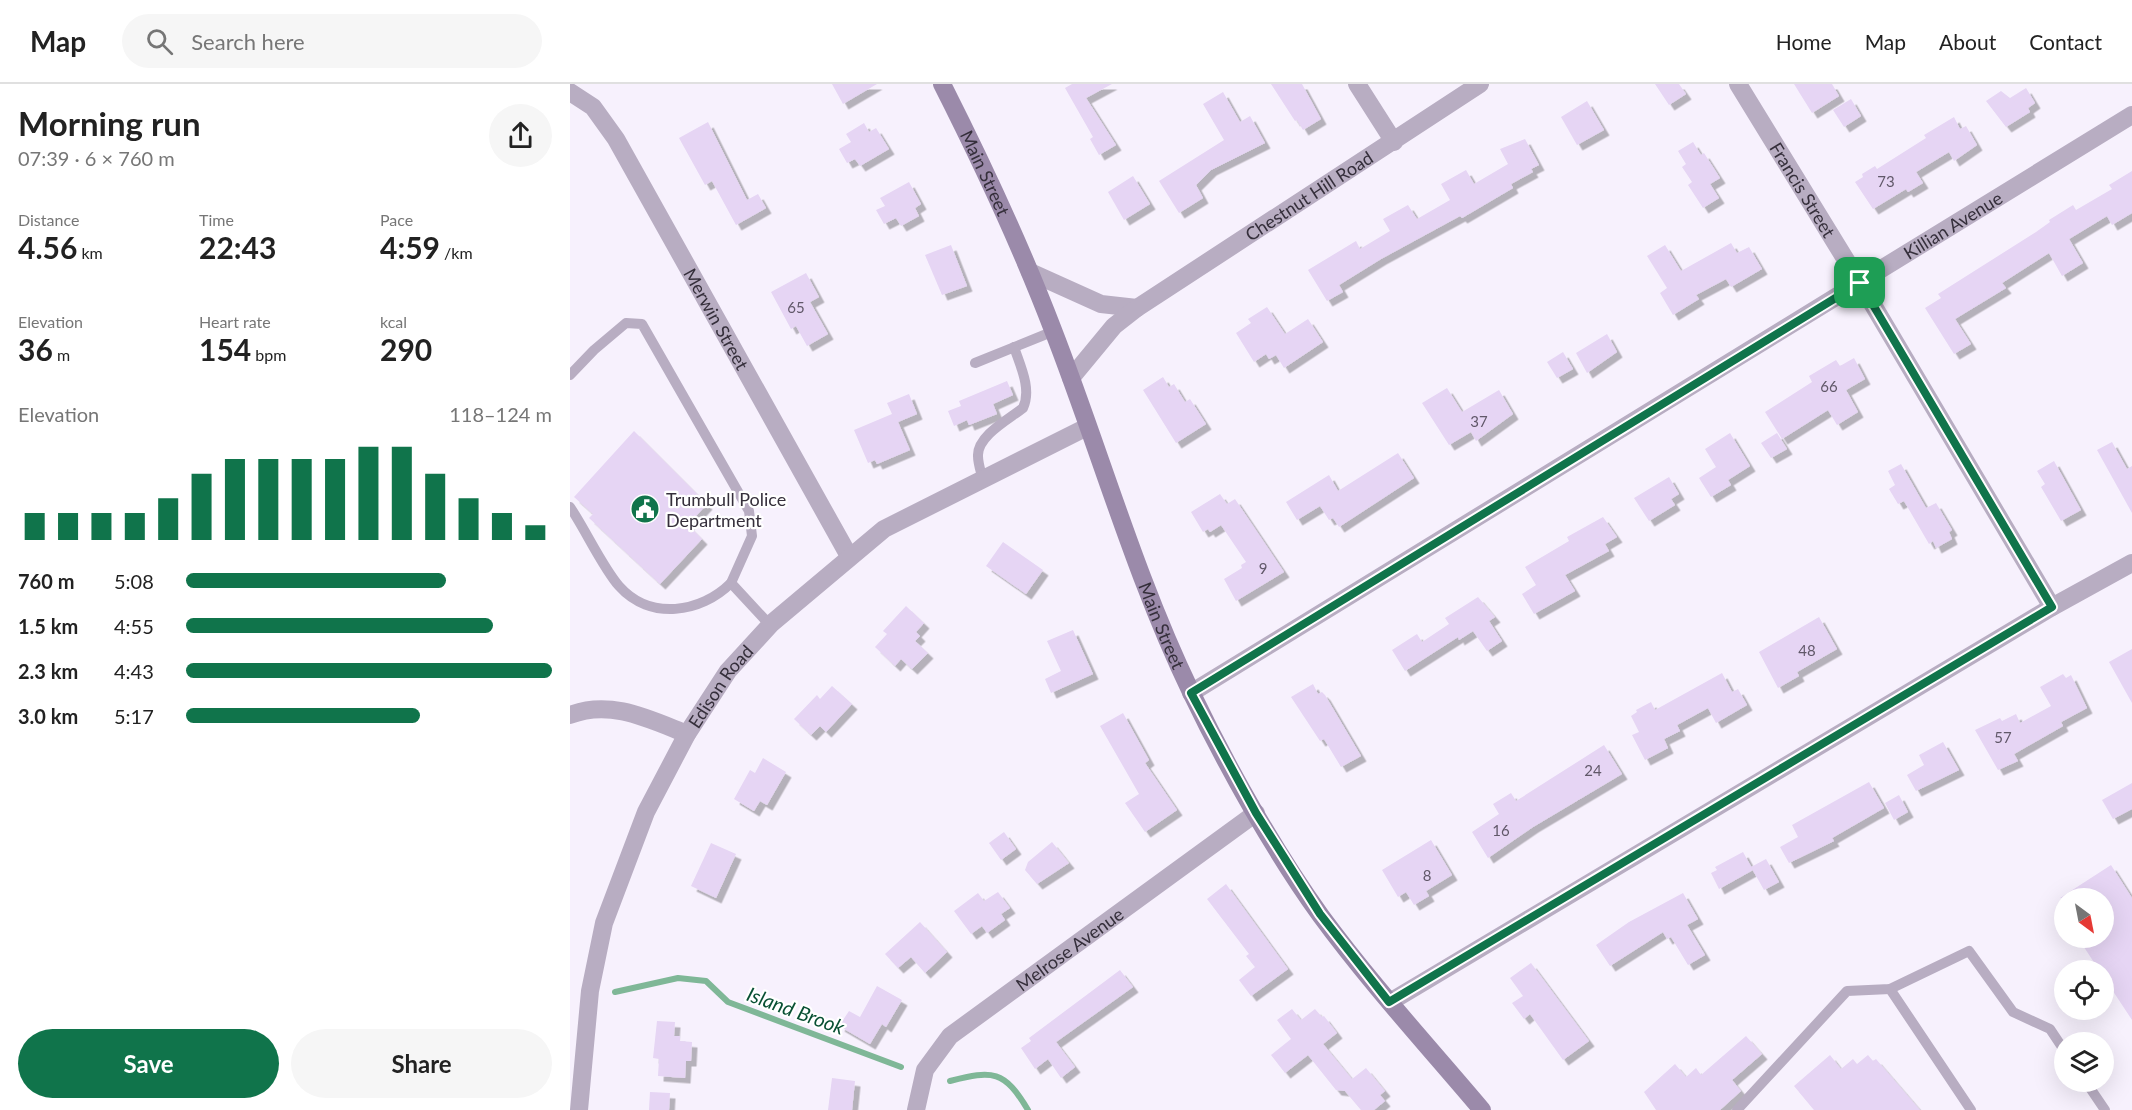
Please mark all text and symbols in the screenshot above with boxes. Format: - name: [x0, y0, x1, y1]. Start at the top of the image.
- search box: [122, 14, 542, 68]
- text: Map: [30, 24, 86, 58]
- icon: search: [143, 25, 176, 58]
- text: Search here: [191, 28, 305, 55]
- text: Home: [1776, 29, 1832, 54]
- text: Map: [1865, 29, 1906, 54]
- text: About: [1939, 29, 1996, 54]
- text: Contact: [2029, 29, 2102, 54]
- text: Morning run: [18, 103, 201, 143]
- button: share: [489, 104, 552, 167]
- street label: Main Street: [956, 127, 1015, 220]
- street label: Francis Street: [1765, 138, 1841, 242]
- text: 07:39 · 6 × 760 m: [18, 146, 175, 170]
- street label: Chestnut Hill Road: [1241, 146, 1377, 245]
- house number: 73: [1877, 172, 1895, 190]
- street label: Killian Avenue: [1899, 186, 2006, 264]
- text: Distance: [18, 210, 79, 229]
- text: Time: [199, 210, 234, 229]
- text: Pace: [380, 210, 413, 229]
- text: 4.56: [18, 229, 77, 265]
- text: 22:43: [199, 229, 276, 265]
- text: 4:59: [380, 229, 440, 265]
- text: km: [77, 243, 103, 262]
- text: /km: [440, 243, 473, 262]
- pin: [1834, 257, 1885, 308]
- street label: Merwin Street: [679, 264, 754, 374]
- icon: arrive: [1843, 266, 1876, 299]
- house number: 65: [787, 298, 805, 316]
- text: Elevation: [18, 312, 83, 331]
- text: Heart rate: [199, 312, 271, 331]
- text: kcal: [380, 312, 407, 331]
- text: 36: [18, 331, 53, 367]
- text: 154: [199, 331, 251, 367]
- text: 290: [380, 331, 432, 367]
- text: m: [53, 345, 70, 364]
- text: bpm: [251, 345, 286, 364]
- house number: 66: [1820, 377, 1838, 395]
- text: Elevation: [18, 402, 99, 426]
- text: 118–124 m: [449, 402, 552, 426]
- house number: 37: [1470, 412, 1488, 430]
- place label: Trumbull Police Department: [666, 488, 786, 531]
- public building icon: Trumbull Police Department: [629, 493, 661, 525]
- house number: 9: [1259, 559, 1267, 577]
- text: 760 m: [18, 569, 74, 593]
- text: 5:08: [114, 569, 154, 593]
- street label: Main Street: [1134, 579, 1190, 673]
- text: 1.5 km: [18, 614, 78, 638]
- text: 4:55: [114, 614, 154, 638]
- street label: Edison Road: [683, 640, 757, 732]
- house number: 48: [1798, 641, 1816, 659]
- text: 2.3 km: [18, 659, 78, 683]
- text: 4:43: [114, 659, 154, 683]
- text: 3.0 km: [18, 704, 78, 728]
- text: 5:17: [114, 704, 154, 728]
- house number: 57: [1994, 728, 2012, 746]
- house number: 24: [1584, 761, 1602, 779]
- house number: 16: [1492, 821, 1510, 839]
- house number: 8: [1423, 866, 1431, 884]
- north arrow: [2054, 888, 2114, 948]
- map controls: [2054, 888, 2114, 1092]
- street label: Melrose Avenue: [1011, 902, 1127, 995]
- button: locate: [2054, 960, 2114, 1020]
- water label: Island Brook: [744, 981, 849, 1039]
- button: Save: [18, 1029, 279, 1098]
- button: Share: [291, 1029, 552, 1098]
- button: layers: [2054, 1032, 2114, 1092]

